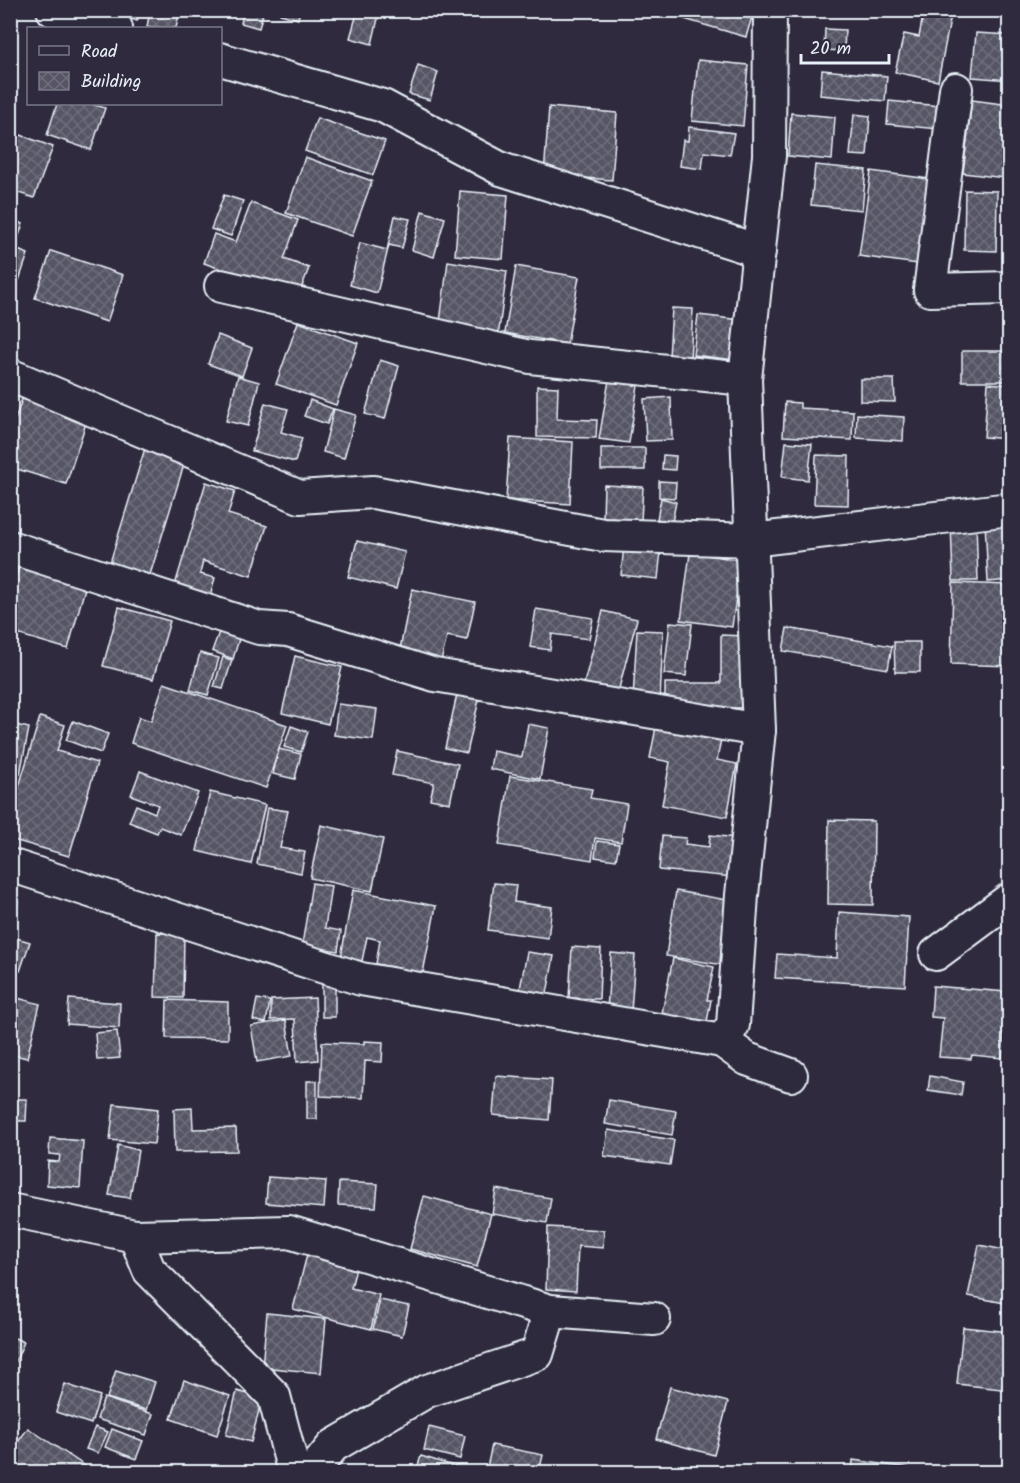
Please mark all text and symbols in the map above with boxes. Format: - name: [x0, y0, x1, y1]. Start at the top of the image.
- legend: [27, 27, 222, 105]
- scale bar: [801, 27, 890, 65]
- text: 20 m: [810, 35, 851, 64]
- text: Road: [81, 38, 118, 67]
- text: Building: [81, 68, 141, 97]

